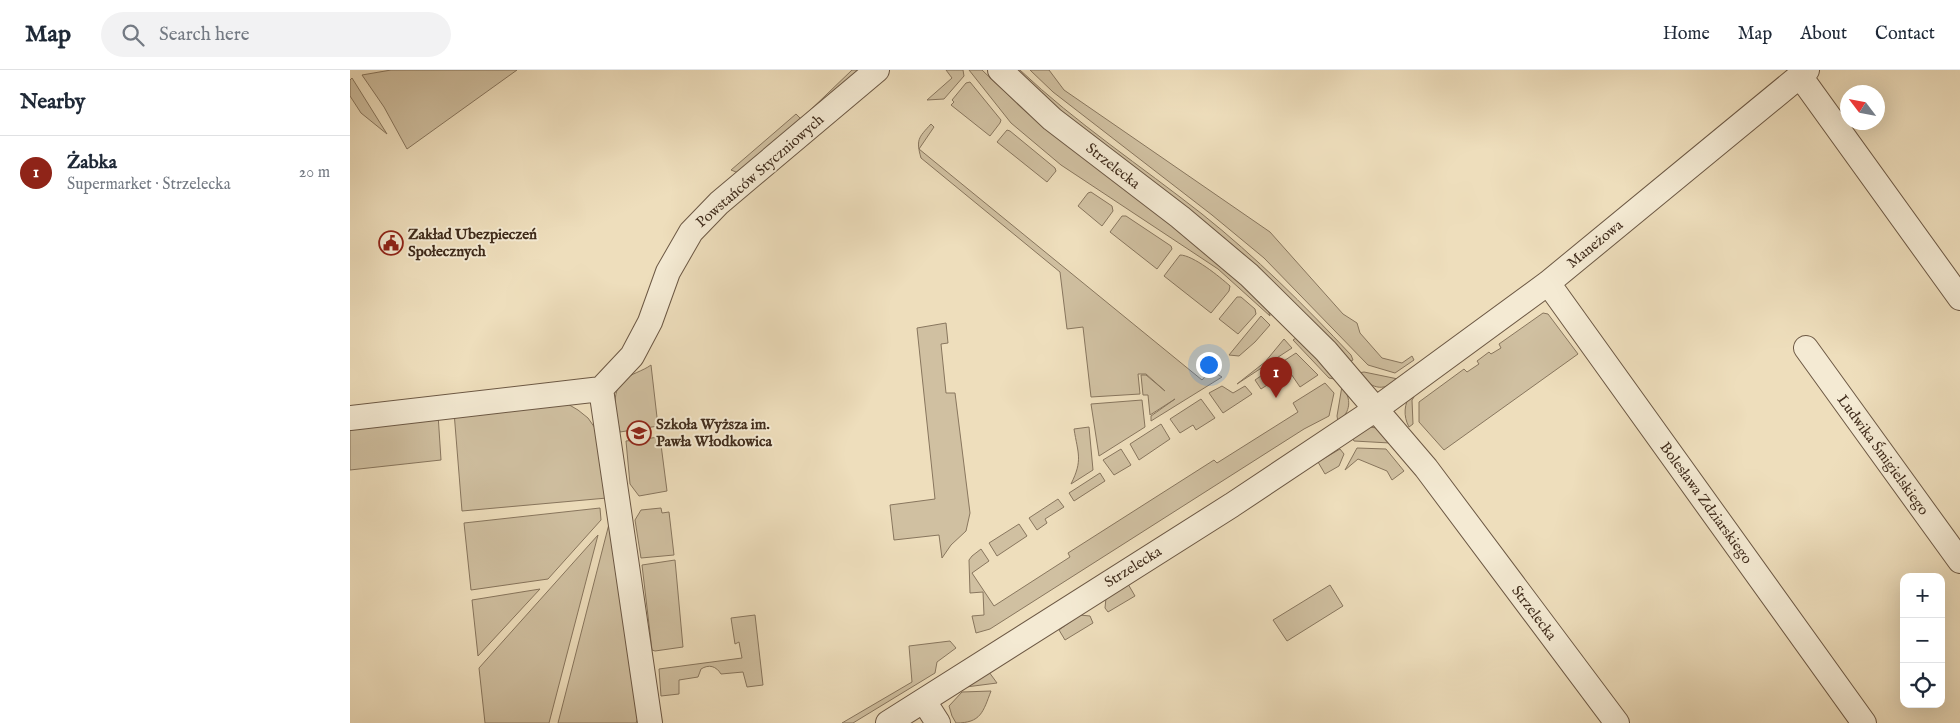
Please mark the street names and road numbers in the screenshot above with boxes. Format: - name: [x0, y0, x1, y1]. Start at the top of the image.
- street label: Powstańców Styczniowych: [692, 110, 828, 232]
- street label: Strzelecka: [1082, 139, 1144, 194]
- street label: Maneżowa: [1563, 215, 1627, 272]
- street label: Ludwika Śmigielskiego: [1833, 391, 1933, 519]
- street label: Bolesława Zdziarskiego: [1655, 438, 1757, 568]
- street label: Strzelecka: [1101, 542, 1166, 592]
- street label: Strzelecka: [1507, 582, 1561, 645]

